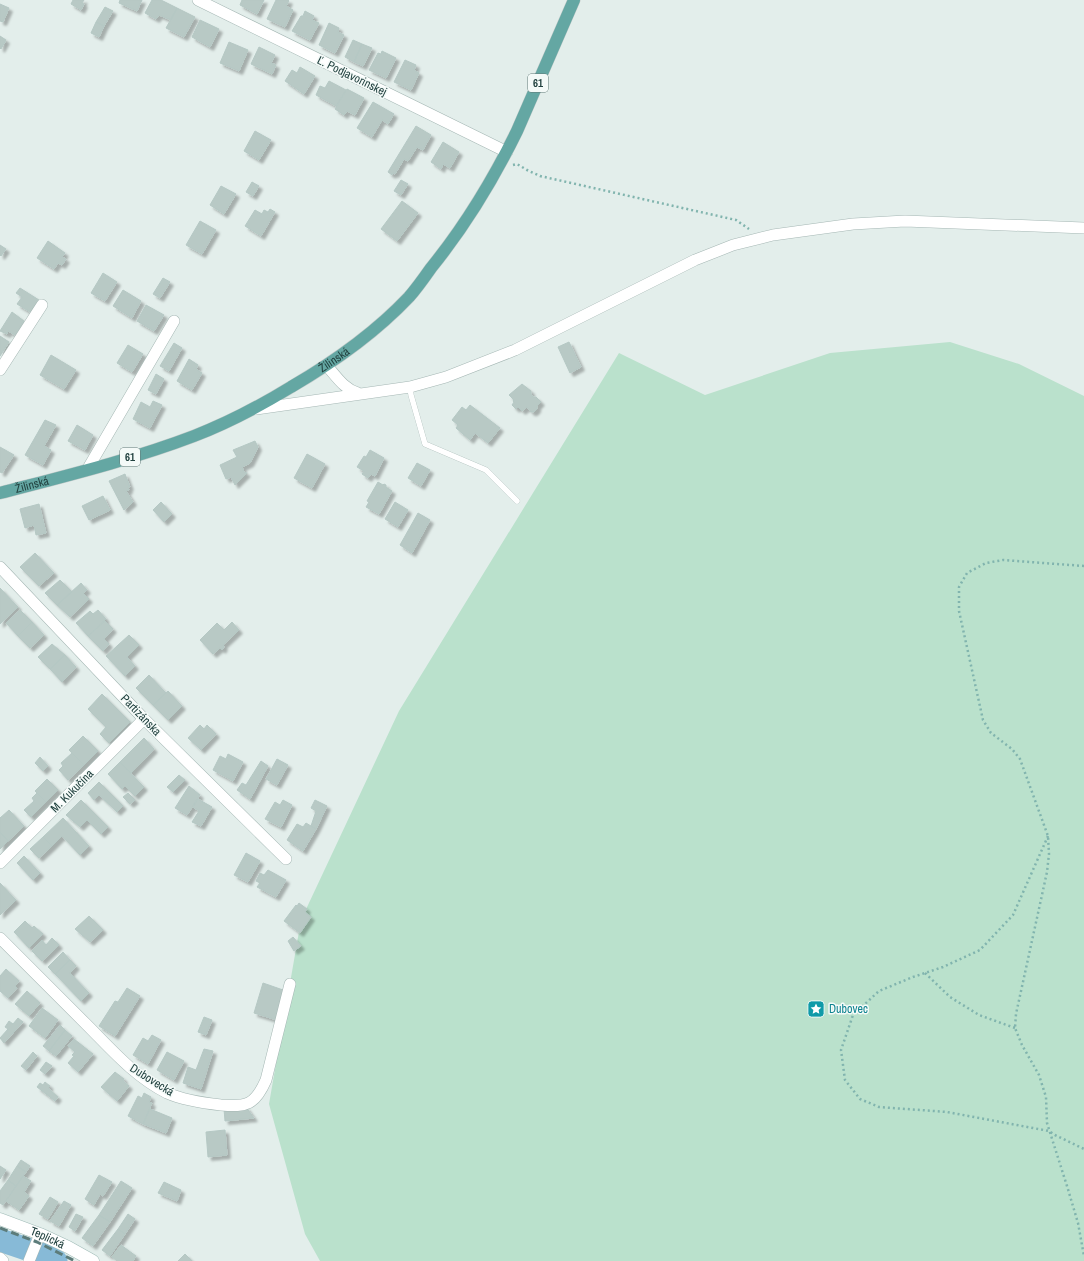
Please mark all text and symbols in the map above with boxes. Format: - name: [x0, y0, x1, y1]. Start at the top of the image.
- street label: Ľ. Podjavorinskej: [315, 52, 389, 100]
- road number: 61: [528, 74, 548, 92]
- street label: Žilinská: [315, 343, 353, 376]
- road number: 61: [120, 448, 140, 466]
- street label: Žilinská: [13, 473, 51, 497]
- street label: Partizánska: [117, 691, 165, 740]
- street label: M. Kukučína: [47, 766, 97, 816]
- place icon: Dubovec: [806, 999, 826, 1019]
- place label: Dubovec: [829, 1001, 868, 1017]
- street label: Dubovecká: [127, 1060, 178, 1100]
- street label: Teplická: [28, 1223, 68, 1253]

